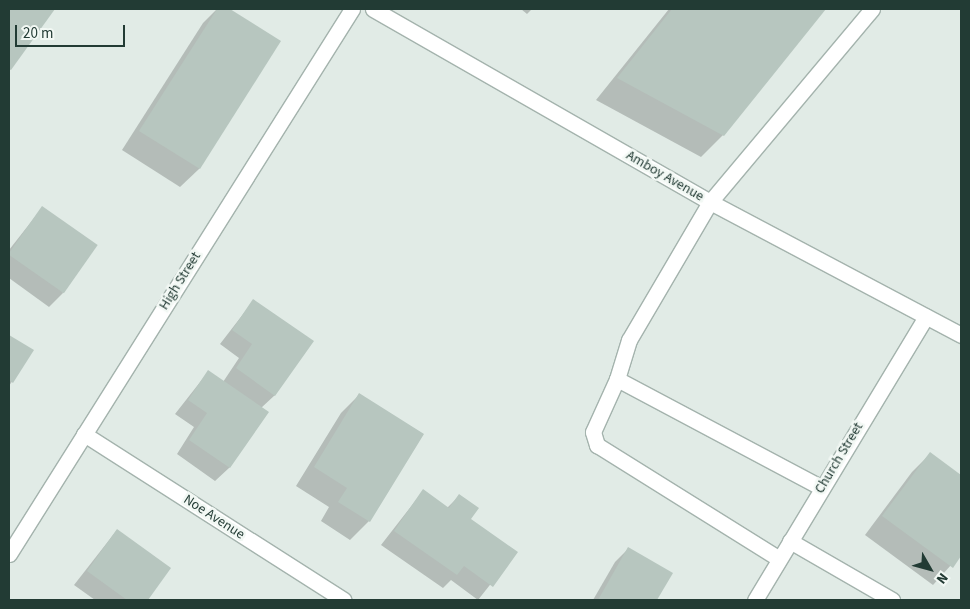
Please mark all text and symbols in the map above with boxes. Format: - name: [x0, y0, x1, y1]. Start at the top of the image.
- scale bar: [18, 15, 128, 47]
- text: 20 m: [23, 23, 53, 44]
- street label: Amboy Avenue: [623, 147, 707, 205]
- street label: High Street: [156, 249, 204, 313]
- street label: Church Street: [811, 419, 867, 497]
- street label: Noe Avenue: [180, 491, 248, 543]
- north arrow: [905, 544, 955, 594]
- text: N: [931, 568, 953, 588]

